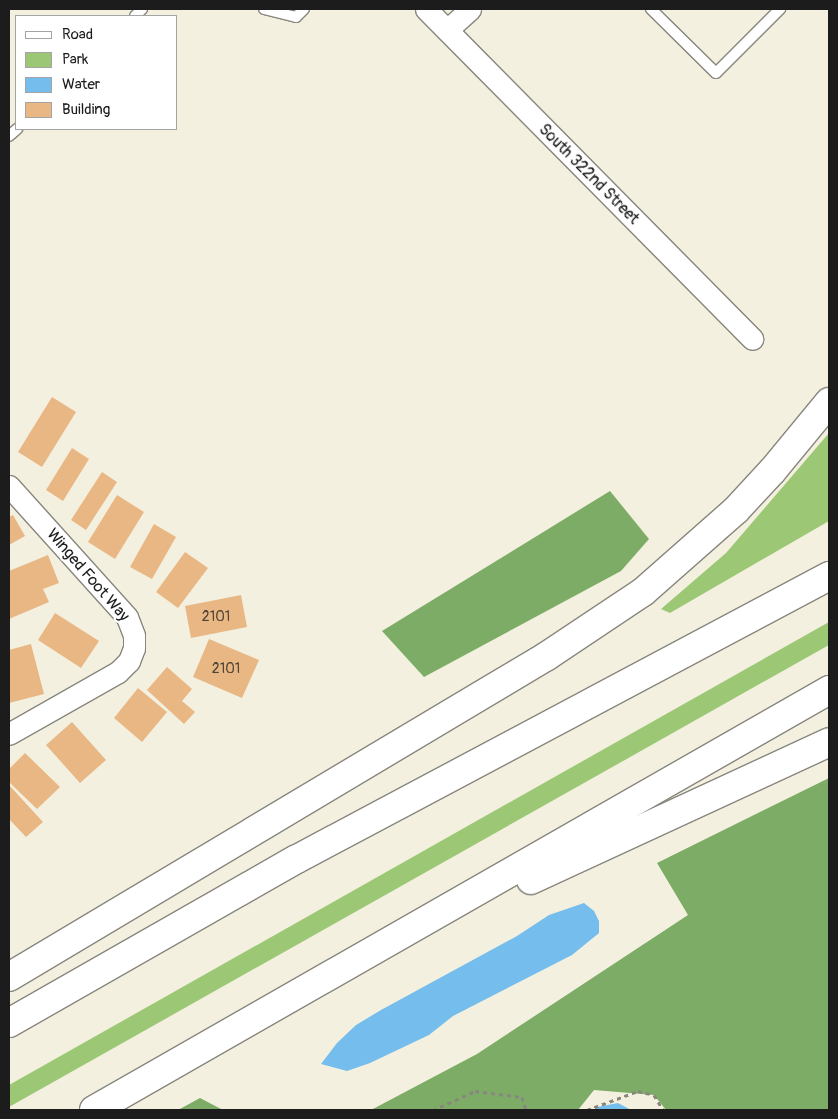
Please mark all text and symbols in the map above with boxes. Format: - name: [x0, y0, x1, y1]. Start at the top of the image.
- legend: [15, 15, 178, 130]
- text: Road: [62, 25, 93, 44]
- text: Park: [62, 50, 88, 69]
- text: Water: [62, 75, 100, 94]
- text: Building: [62, 100, 110, 119]
- street label: South 322nd Street: [535, 120, 643, 228]
- street label: Winged Foot Way: [43, 525, 133, 625]
- house number: 2101: [202, 609, 230, 625]
- house number: 2101: [212, 661, 240, 677]

